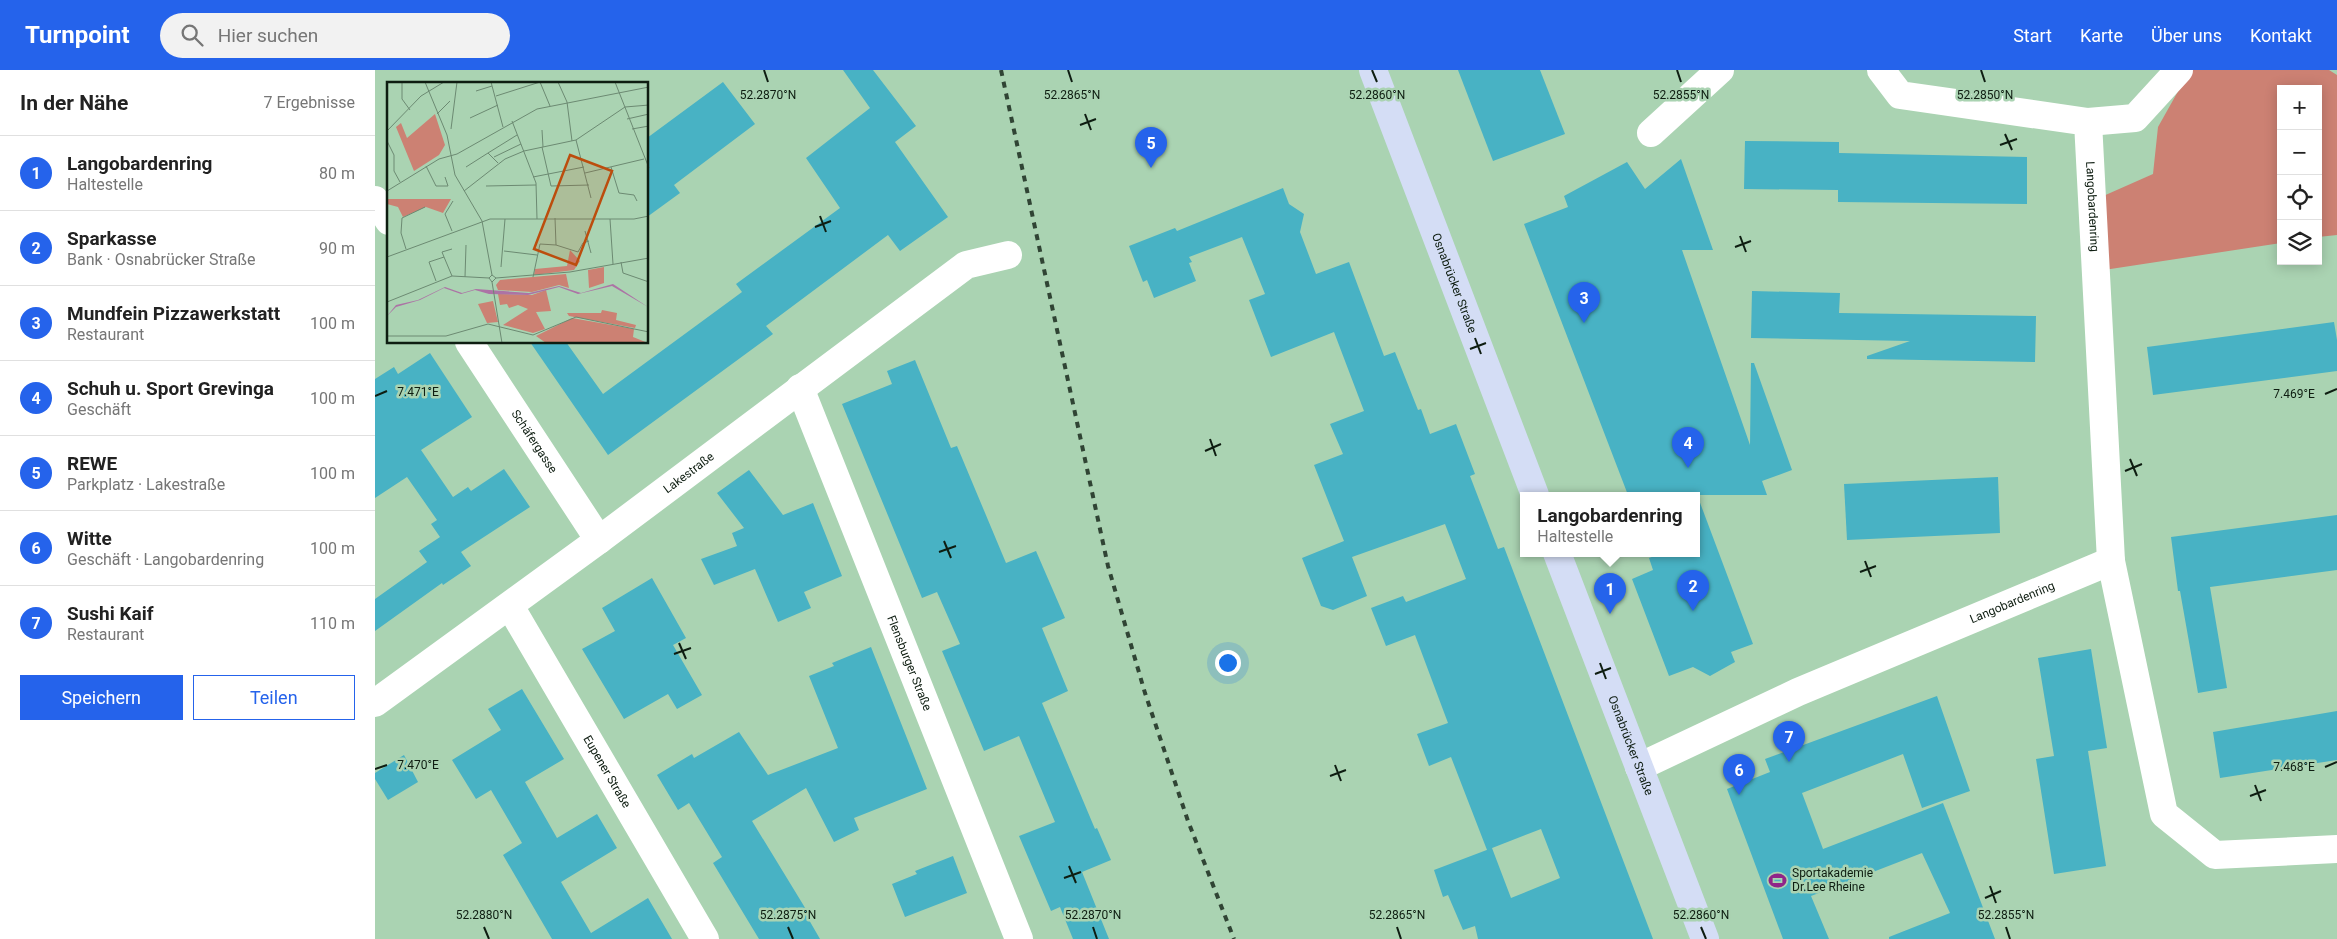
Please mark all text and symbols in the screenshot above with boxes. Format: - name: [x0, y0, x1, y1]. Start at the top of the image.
- search box: [160, 13, 510, 58]
- text: Turnpoint: [25, 21, 130, 49]
- icon: search: [178, 21, 206, 49]
- text: Hier suchen: [218, 24, 318, 47]
- text: Start: [2013, 25, 2052, 46]
- text: Karte: [2080, 25, 2123, 46]
- text: Über uns: [2151, 25, 2222, 46]
- text: Kontakt: [2250, 25, 2312, 46]
- inset map: [387, 82, 649, 344]
- map controls: [2277, 85, 2322, 265]
- button: +: [2277, 85, 2322, 130]
- text: 52.2870°N: [740, 88, 796, 102]
- text: 52.2865°N: [1044, 88, 1100, 102]
- text: 52.2860°N: [1349, 88, 1405, 102]
- text: 52.2855°N: [1653, 88, 1709, 102]
- text: 52.2850°N: [1957, 88, 2013, 102]
- text: In der Nähe: [20, 91, 128, 115]
- text: 7 Ergebnisse: [263, 93, 355, 112]
- pin: 5: [1135, 127, 1167, 168]
- button: −: [2277, 130, 2322, 175]
- text: Langobardenring: [67, 152, 212, 175]
- street label: Langobardenring: [2083, 161, 2102, 252]
- text: 1: [31, 164, 41, 183]
- text: 80 m: [319, 164, 355, 183]
- text: Haltestelle: [67, 175, 143, 194]
- button: locate: [2277, 175, 2322, 220]
- button: layers: [2277, 220, 2322, 265]
- text: Sparkasse: [67, 227, 157, 250]
- street label: Osnabrücker Straße: [1429, 231, 1480, 335]
- text: 2: [31, 239, 41, 258]
- text: 90 m: [319, 239, 355, 258]
- text: Bank · Osnabrücker Straße: [67, 250, 256, 269]
- pin: 3: [1568, 282, 1600, 323]
- text: Mundfein Pizzawerkstatt: [67, 302, 280, 325]
- text: 3: [31, 314, 41, 333]
- text: 100 m: [310, 314, 355, 333]
- text: Restaurant: [67, 325, 144, 344]
- text: Schuh u. Sport Grevinga: [67, 377, 274, 400]
- text: 7.471°E: [397, 385, 439, 399]
- text: 7.469°E: [2273, 387, 2315, 401]
- text: 4: [31, 389, 41, 408]
- text: 100 m: [310, 389, 355, 408]
- text: Geschäft: [67, 400, 131, 419]
- street label: Schäfergasse: [508, 407, 560, 476]
- pin: 4: [1672, 427, 1704, 468]
- street label: Lakestraße: [661, 449, 717, 496]
- text: REWE: [67, 452, 117, 475]
- text: 5: [31, 464, 41, 483]
- text: 100 m: [310, 464, 355, 483]
- text: Parkplatz · Lakestraße: [67, 475, 225, 494]
- popup: [1520, 492, 1700, 557]
- text: Langobardenring: [1537, 504, 1683, 527]
- text: Witte: [67, 527, 112, 550]
- text: Haltestelle: [1537, 527, 1613, 546]
- text: 6: [31, 539, 41, 558]
- text: 100 m: [310, 539, 355, 558]
- text: Geschäft · Langobardenring: [67, 550, 264, 569]
- pin: 2: [1677, 570, 1709, 611]
- pin: 1: [1594, 573, 1626, 614]
- street label: Langobardenring: [1968, 578, 2057, 626]
- text: Sushi Kaif: [67, 602, 154, 625]
- street label: Flensburger Straße: [884, 613, 935, 713]
- text: 7: [31, 614, 41, 633]
- text: 110 m: [310, 614, 355, 633]
- text: Restaurant: [67, 625, 144, 644]
- your location: [1215, 650, 1241, 676]
- button: Speichern: [20, 675, 183, 720]
- button: Teilen: [193, 675, 355, 720]
- street label: Osnabrücker Straße: [1605, 693, 1656, 797]
- pin: 7: [1773, 721, 1805, 762]
- street label: Eupener Straße: [580, 733, 634, 810]
- pin: 6: [1723, 754, 1755, 795]
- text: 7.470°E: [397, 758, 439, 772]
- text: 7.468°E: [2273, 760, 2315, 774]
- place label: Sportakademie Dr.Lee Rheine: [1792, 866, 1873, 894]
- sports icon: Sportakademie Dr.Lee Rheine: [1768, 870, 1788, 890]
- text: 52.2880°N: [456, 908, 512, 922]
- text: 52.2875°N: [760, 908, 816, 922]
- text: 52.2870°N: [1065, 908, 1121, 922]
- text: 52.2865°N: [1369, 908, 1425, 922]
- text: 52.2860°N: [1673, 908, 1729, 922]
- text: 52.2855°N: [1978, 908, 2034, 922]

